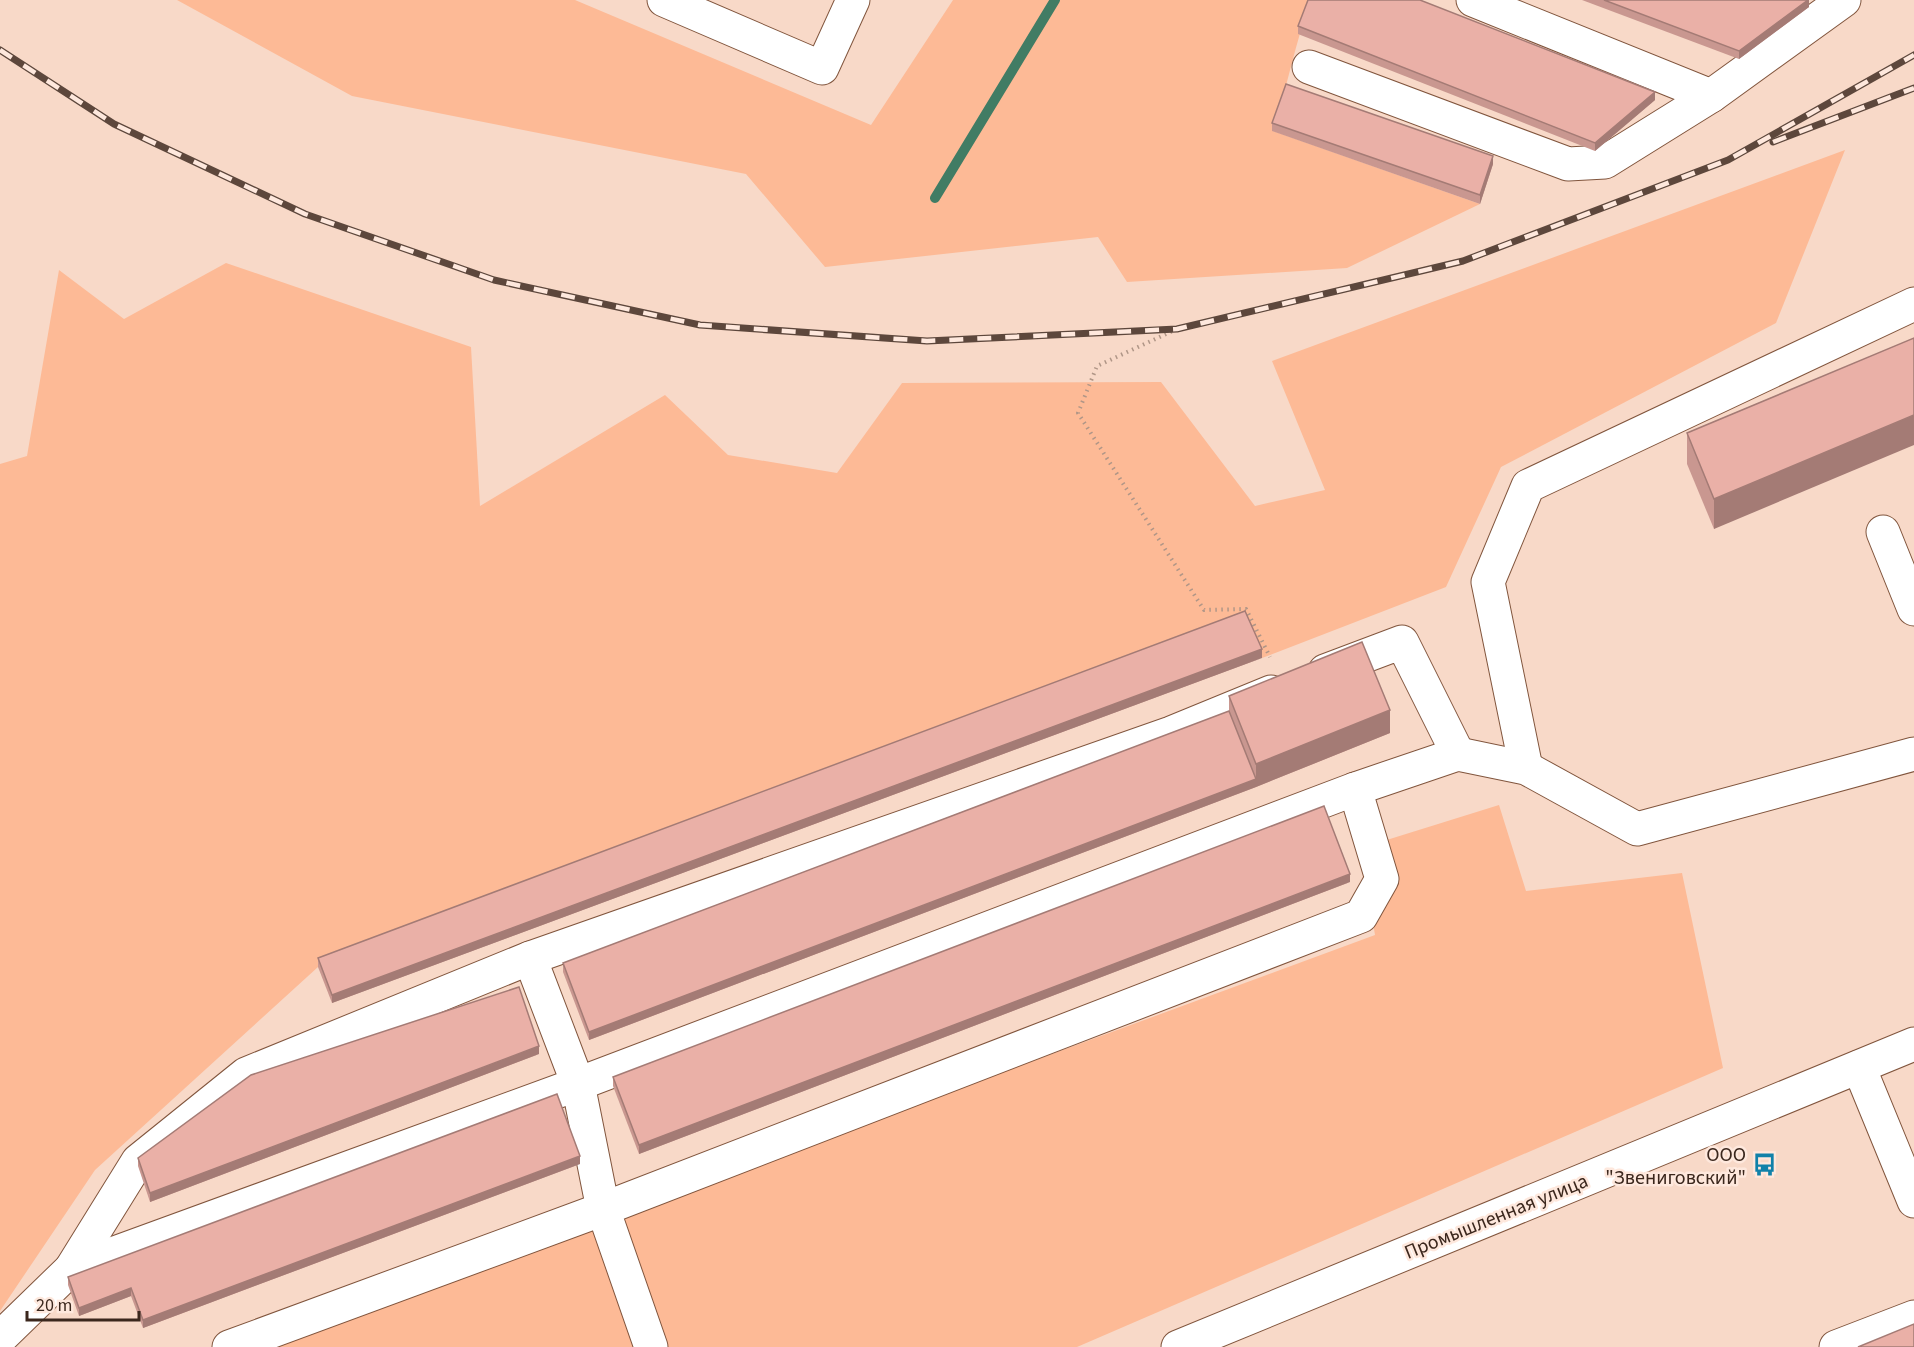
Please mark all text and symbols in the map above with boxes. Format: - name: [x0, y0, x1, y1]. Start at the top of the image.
- place label: ООО "Звениговский": [1605, 1141, 1746, 1192]
- bus stop icon: ООО "Звениговский": [1751, 1152, 1777, 1178]
- street label: Промышленная улица: [1400, 1167, 1592, 1267]
- scale bar: [27, 1284, 140, 1322]
- text: 20 m: [36, 1293, 72, 1318]

